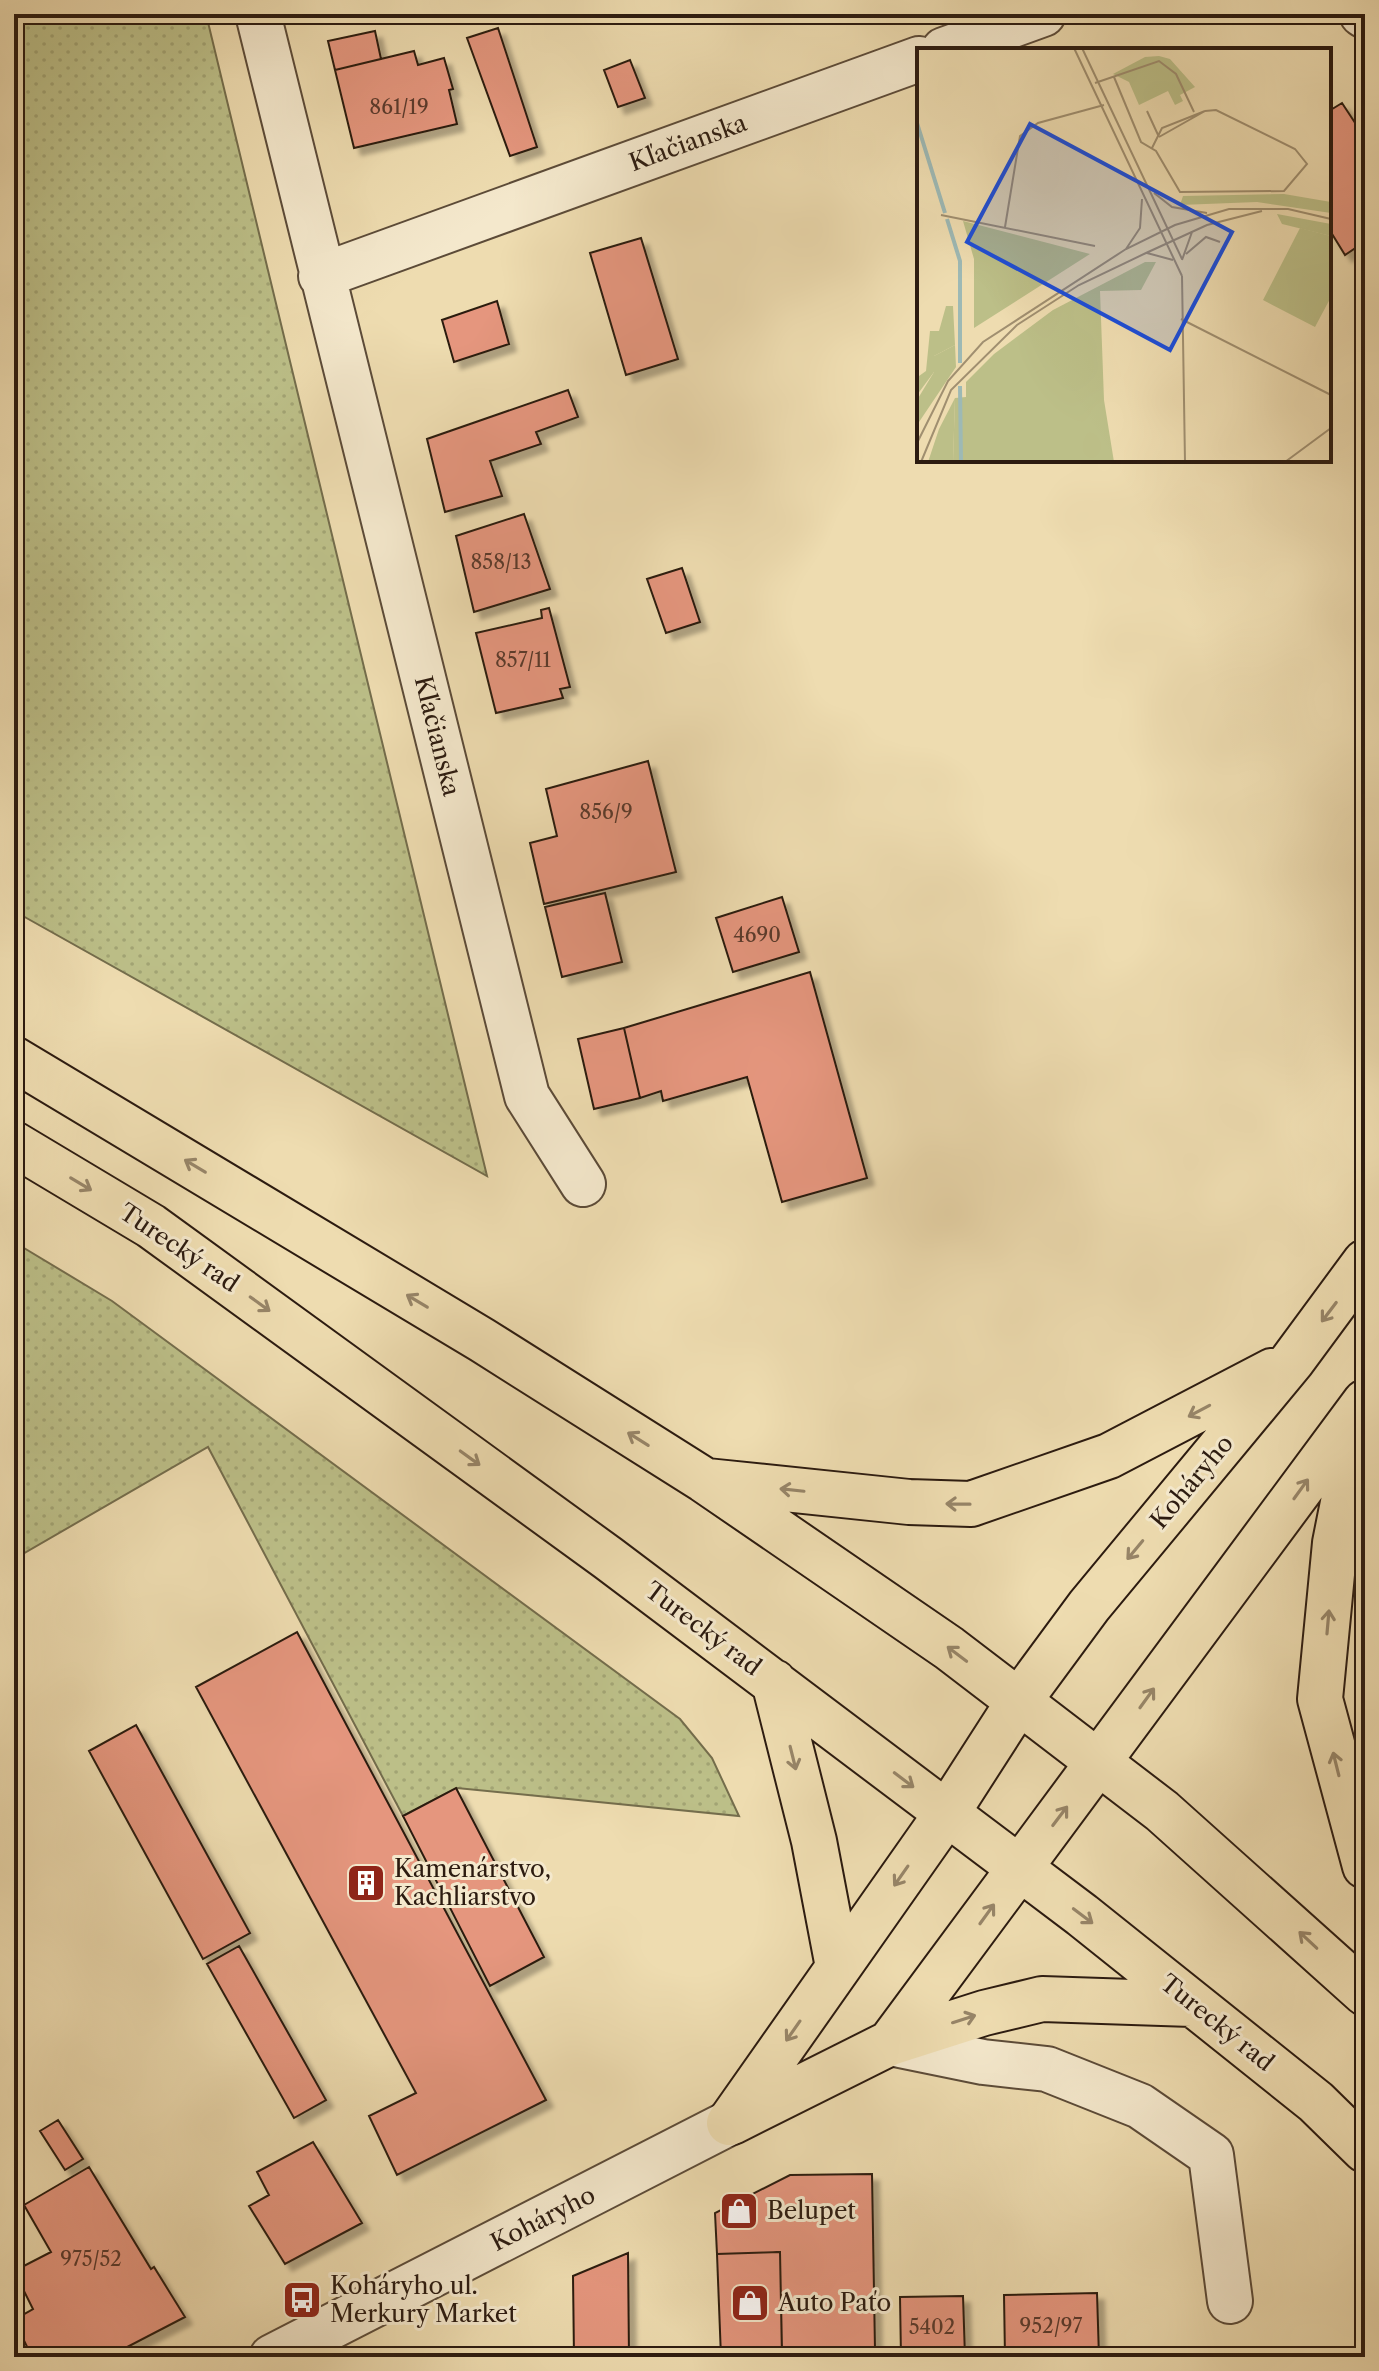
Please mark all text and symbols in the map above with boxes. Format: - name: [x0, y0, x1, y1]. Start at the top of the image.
- inset map: [917, 48, 1331, 462]
- house number: 861/19: [369, 95, 429, 119]
- street label: Kľačianska: [625, 108, 751, 177]
- house number: 858/13: [470, 550, 532, 574]
- house number: 857/11: [495, 648, 552, 672]
- street label: Kľačianska: [409, 673, 466, 799]
- house number: 856/9: [579, 800, 633, 824]
- house number: 4690: [733, 923, 781, 947]
- one-way arrow: [184, 1158, 207, 1174]
- one-way arrow: [69, 1176, 92, 1192]
- street label: Turecký rad: [114, 1197, 245, 1298]
- one-way arrow: [406, 1293, 429, 1309]
- one-way arrow: [249, 1296, 270, 1313]
- one-way arrow: [1320, 1300, 1337, 1322]
- one-way arrow: [1187, 1403, 1211, 1419]
- street label: Koháryho: [1144, 1429, 1239, 1534]
- one-way arrow: [627, 1430, 650, 1446]
- one-way arrow: [459, 1449, 480, 1466]
- one-way arrow: [1293, 1478, 1309, 1500]
- one-way arrow: [779, 1482, 806, 1497]
- one-way arrow: [945, 1496, 972, 1511]
- one-way arrow: [1127, 1539, 1144, 1560]
- street label: Turecký rad: [640, 1576, 767, 1682]
- one-way arrow: [1320, 1609, 1335, 1636]
- one-way arrow: [947, 1646, 968, 1663]
- one-way arrow: [1138, 1688, 1155, 1709]
- one-way arrow: [786, 1744, 801, 1770]
- one-way arrow: [1327, 1752, 1342, 1778]
- one-way arrow: [892, 1771, 914, 1788]
- one-way arrow: [1052, 1805, 1069, 1827]
- place label: Kamenárstvo, Kachliarstvo: [394, 1854, 551, 1911]
- building icon: Kamenárstvo, Kachliarstvo: [345, 1862, 387, 1904]
- one-way arrow: [893, 1864, 910, 1886]
- one-way arrow: [979, 1903, 996, 1925]
- one-way arrow: [1072, 1907, 1093, 1924]
- one-way arrow: [1298, 1932, 1318, 1950]
- street label: Turecký rad: [1155, 1968, 1280, 2077]
- one-way arrow: [951, 2011, 976, 2025]
- one-way arrow: [785, 2020, 801, 2042]
- street label: Koháryho: [486, 2180, 600, 2257]
- shop icon: Belupet: [718, 2190, 760, 2232]
- place label: Belupet: [767, 2196, 856, 2225]
- house number: 975/52: [60, 2247, 122, 2271]
- place label: Koháryho ul. Merkury Market: [330, 2271, 517, 2328]
- bus stop icon: Koháryho ul. Merkury Market: [281, 2279, 323, 2321]
- shop icon: Auto Paťo: [729, 2282, 771, 2324]
- place label: Auto Paťo: [777, 2288, 891, 2317]
- house number: 952/97: [1020, 2314, 1083, 2338]
- house number: 5402: [909, 2315, 955, 2339]

